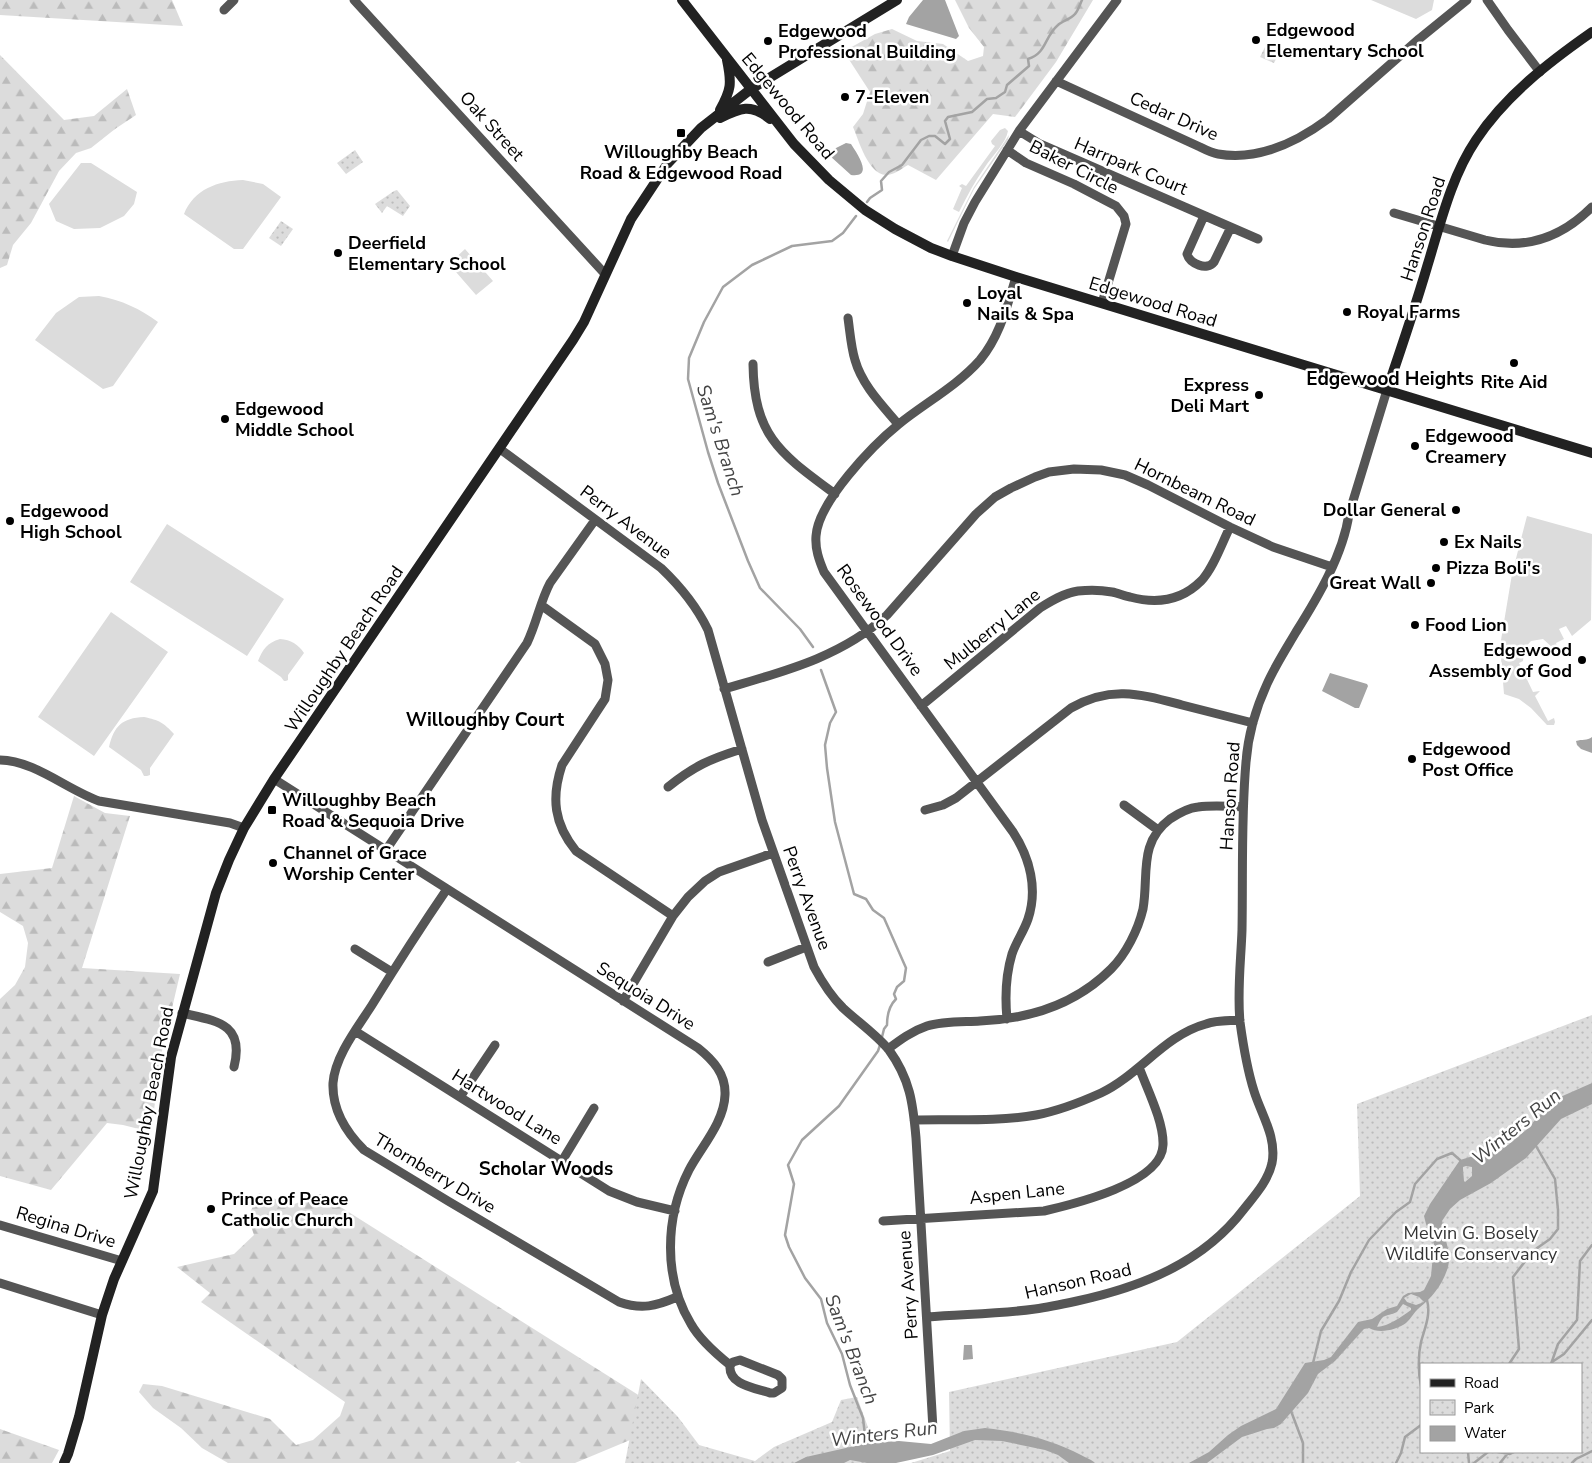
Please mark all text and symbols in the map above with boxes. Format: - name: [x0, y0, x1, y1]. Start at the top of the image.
- place label: Edgewood Elementary School: [1266, 18, 1424, 63]
- place label: Edgewood Professional Building: [778, 19, 956, 64]
- marker: Edgewood Elementary School: [1250, 34, 1262, 46]
- marker: Edgewood Professional Building: [762, 35, 774, 47]
- street label: Edgewood Road: [736, 47, 840, 165]
- place label: 7-Eleven: [855, 85, 929, 109]
- street label: Oak Street: [454, 86, 530, 167]
- street label: Cedar Drive: [1126, 86, 1222, 146]
- marker: 7-Eleven: [839, 91, 851, 103]
- marker: Willoughby Beach Road & Edgewood Road: [675, 127, 687, 139]
- street label: Harrpark Court: [1071, 131, 1192, 201]
- street label: Baker Circle: [1025, 134, 1123, 200]
- place label: Willoughby Beach Road & Edgewood Road: [580, 140, 782, 185]
- street label: Hanson Road: [1395, 174, 1451, 284]
- place label: Deerfield Elementary School: [348, 231, 506, 276]
- marker: Deerfield Elementary School: [332, 247, 344, 259]
- street label: Edgewood Road: [1086, 271, 1220, 333]
- place label: Loyal Nails & Spa: [977, 281, 1074, 326]
- marker: Loyal Nails & Spa: [961, 297, 973, 309]
- place label: Royal Farms: [1357, 300, 1460, 324]
- marker: Royal Farms: [1341, 306, 1353, 318]
- marker: Rite Aid: [1508, 357, 1520, 369]
- district label: Edgewood Heights: [1306, 366, 1474, 392]
- place label: Rite Aid: [1480, 370, 1548, 394]
- place label: Express Deli Mart: [1170, 373, 1249, 418]
- water label: Sam's Branch: [690, 381, 750, 500]
- marker: Express Deli Mart: [1253, 389, 1265, 401]
- place label: Edgewood Middle School: [235, 397, 354, 442]
- marker: Edgewood Middle School: [219, 413, 231, 425]
- place label: Edgewood Creamery: [1425, 424, 1514, 469]
- marker: Edgewood Creamery: [1409, 440, 1421, 452]
- street label: Hornbeam Road: [1130, 452, 1260, 532]
- street label: Perry Avenue: [575, 480, 677, 564]
- place label: Dollar General: [1323, 498, 1446, 522]
- place label: Edgewood High School: [20, 499, 122, 544]
- marker: Dollar General: [1450, 504, 1462, 516]
- marker: Edgewood High School: [4, 515, 16, 527]
- place label: Ex Nails: [1454, 530, 1522, 554]
- marker: Ex Nails: [1438, 536, 1450, 548]
- place label: Pizza Boli's: [1446, 556, 1540, 580]
- street label: Rosewood Drive: [831, 559, 929, 681]
- street label: Willoughby Beach Road: [279, 561, 409, 737]
- marker: Pizza Boli's: [1430, 562, 1442, 574]
- place label: Great Wall: [1329, 571, 1421, 595]
- marker: Great Wall: [1425, 577, 1437, 589]
- street label: Mulberry Lane: [939, 583, 1045, 675]
- place label: Food Lion: [1425, 613, 1507, 637]
- marker: Food Lion: [1409, 619, 1421, 631]
- place label: Edgewood Assembly of God: [1429, 638, 1572, 683]
- marker: Edgewood Assembly of God: [1576, 654, 1588, 666]
- district label: Willoughby Court: [406, 707, 565, 733]
- place label: Edgewood Post Office: [1422, 737, 1514, 782]
- street label: Hanson Road: [1214, 741, 1246, 851]
- marker: Edgewood Post Office: [1406, 753, 1418, 765]
- place label: Willoughby Beach Road & Sequoia Drive: [282, 788, 465, 833]
- marker: Willoughby Beach Road & Sequoia Drive: [266, 804, 278, 816]
- place label: Channel of Grace Worship Center: [283, 841, 427, 886]
- street label: Perry Avenue: [777, 843, 837, 953]
- marker: Channel of Grace Worship Center: [267, 857, 279, 869]
- street label: Sequoia Drive: [592, 956, 700, 1036]
- street label: Willoughby Beach Road: [119, 1004, 179, 1202]
- street label: Hartwood Lane: [447, 1063, 567, 1151]
- water label: Winters Run: [1467, 1083, 1567, 1171]
- street label: Thornberry Drive: [370, 1127, 500, 1219]
- district label: Scholar Woods: [479, 1156, 613, 1182]
- street label: Aspen Lane: [968, 1176, 1066, 1210]
- place label: Prince of Peace Catholic Church: [221, 1187, 353, 1232]
- street label: Regina Drive: [13, 1200, 119, 1254]
- marker: Prince of Peace Catholic Church: [205, 1203, 217, 1215]
- park label: Melvin G. Bosely Wildlife Conservancy: [1385, 1221, 1558, 1266]
- street label: Perry Avenue: [892, 1230, 924, 1340]
- street label: Hanson Road: [1022, 1257, 1134, 1305]
- water label: Sam's Branch: [818, 1290, 884, 1408]
- legend: [1420, 1363, 1582, 1453]
- text: Road: [1464, 1373, 1499, 1393]
- text: Park: [1464, 1398, 1494, 1418]
- water label: Winters Run: [829, 1415, 939, 1453]
- text: Water: [1464, 1423, 1507, 1443]

